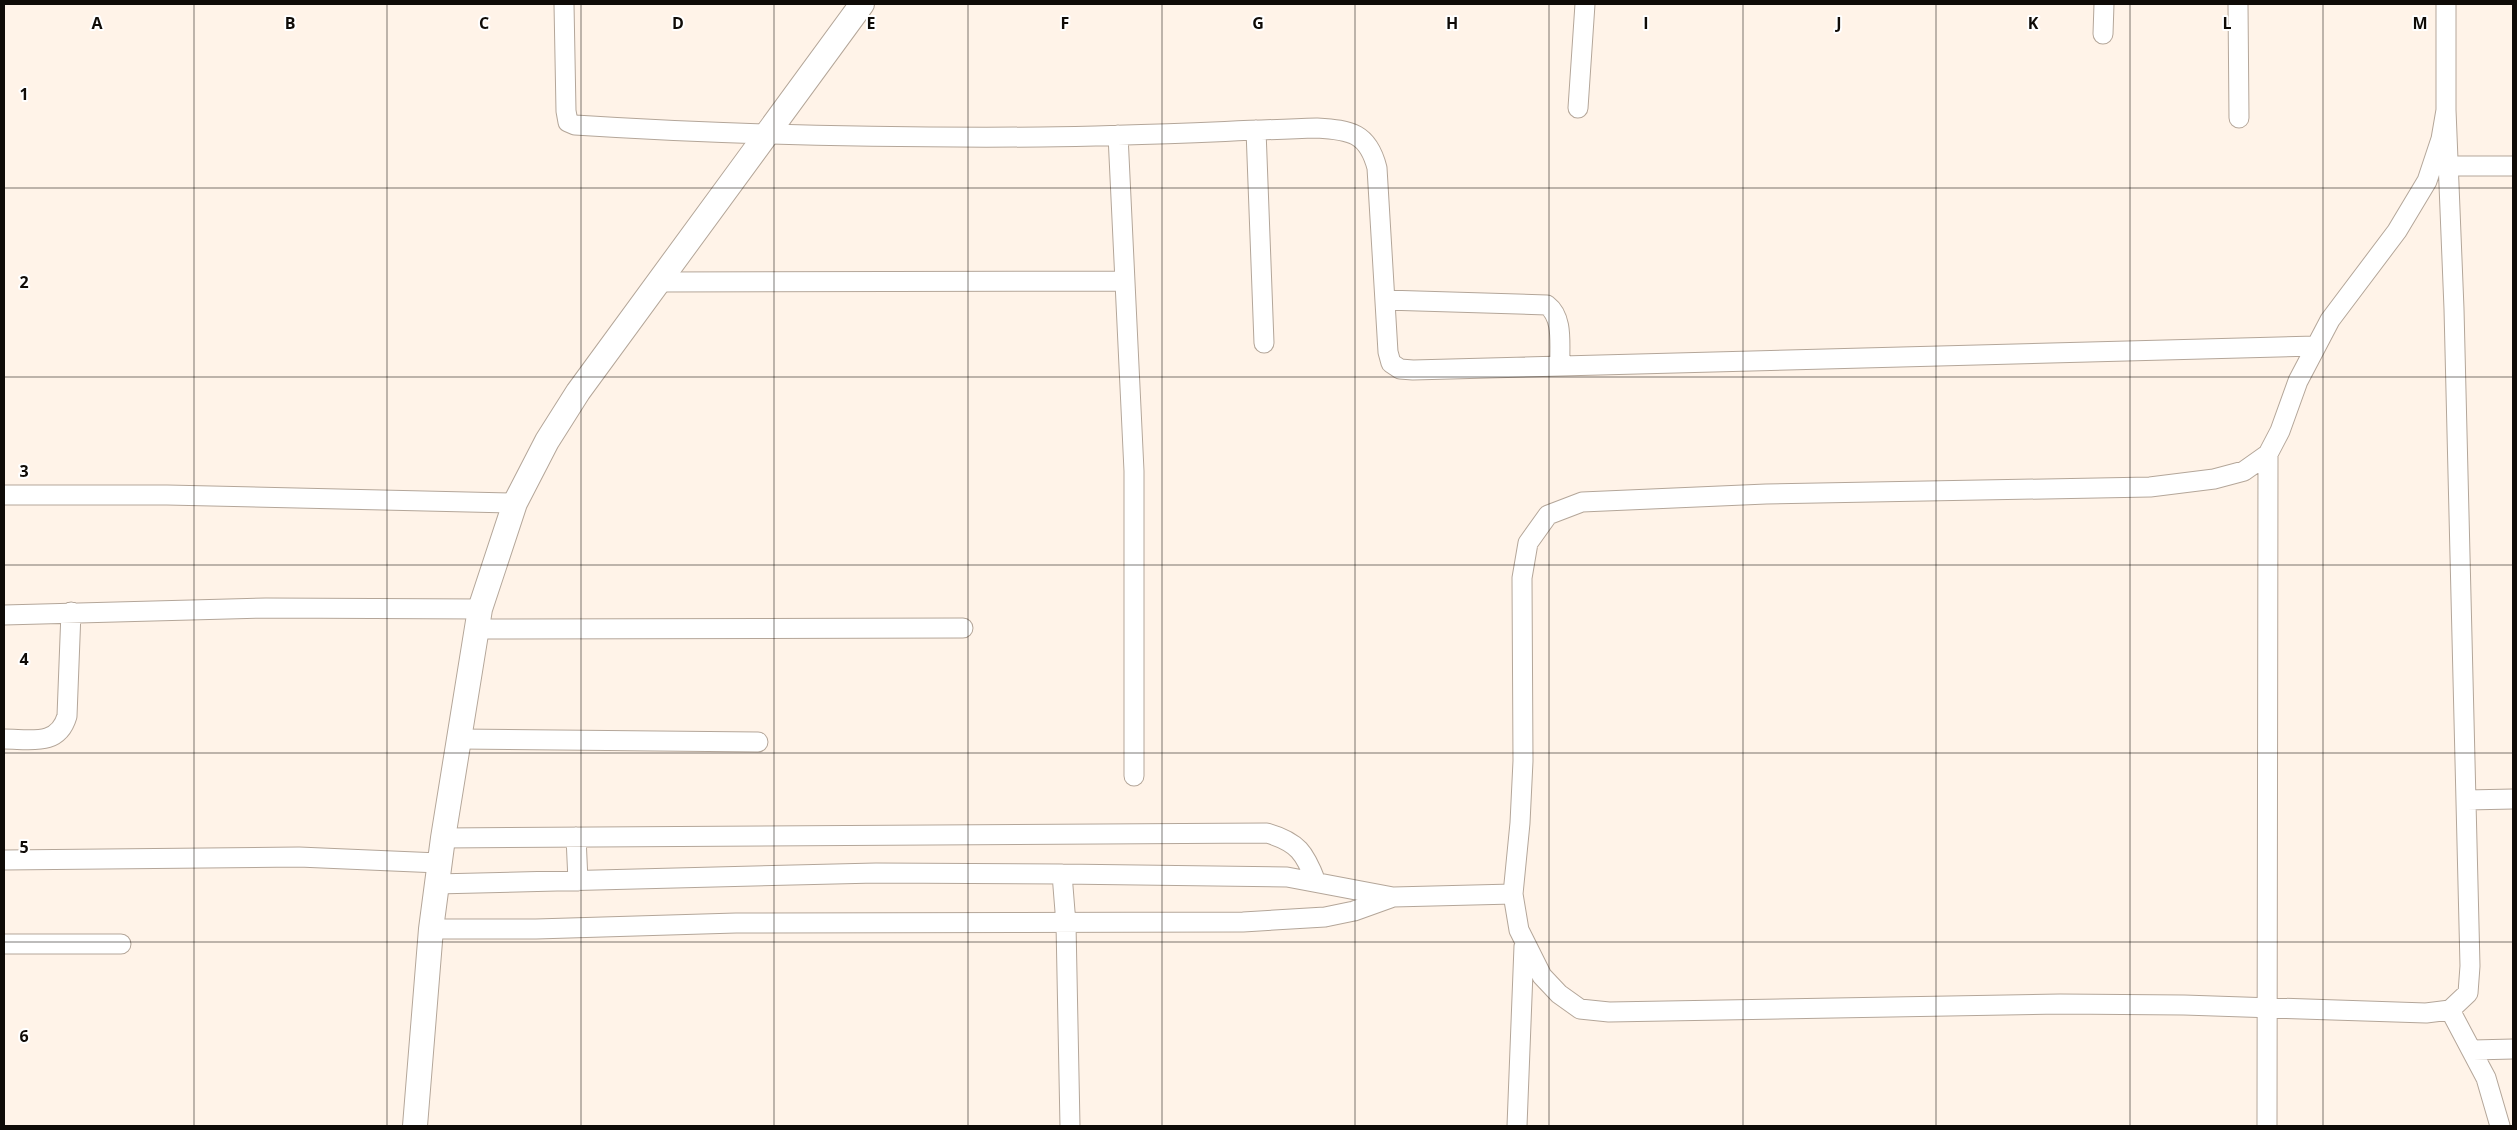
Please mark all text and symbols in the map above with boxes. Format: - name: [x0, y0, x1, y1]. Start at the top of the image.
- text: A: [91, 12, 103, 34]
- text: B: [285, 12, 295, 34]
- text: C: [479, 12, 489, 34]
- text: D: [672, 12, 684, 34]
- text: E: [867, 12, 876, 34]
- text: F: [1061, 12, 1069, 34]
- text: G: [1252, 12, 1264, 34]
- text: H: [1446, 12, 1458, 34]
- text: I: [1643, 12, 1649, 34]
- text: J: [1834, 12, 1842, 34]
- text: K: [2028, 12, 2039, 34]
- text: L: [2222, 12, 2232, 34]
- text: M: [2412, 12, 2428, 34]
- text: 1: [19, 83, 29, 105]
- text: 2: [19, 271, 29, 293]
- text: 3: [19, 460, 29, 482]
- text: 4: [19, 648, 29, 670]
- text: 5: [19, 836, 29, 858]
- text: 6: [19, 1025, 29, 1047]

